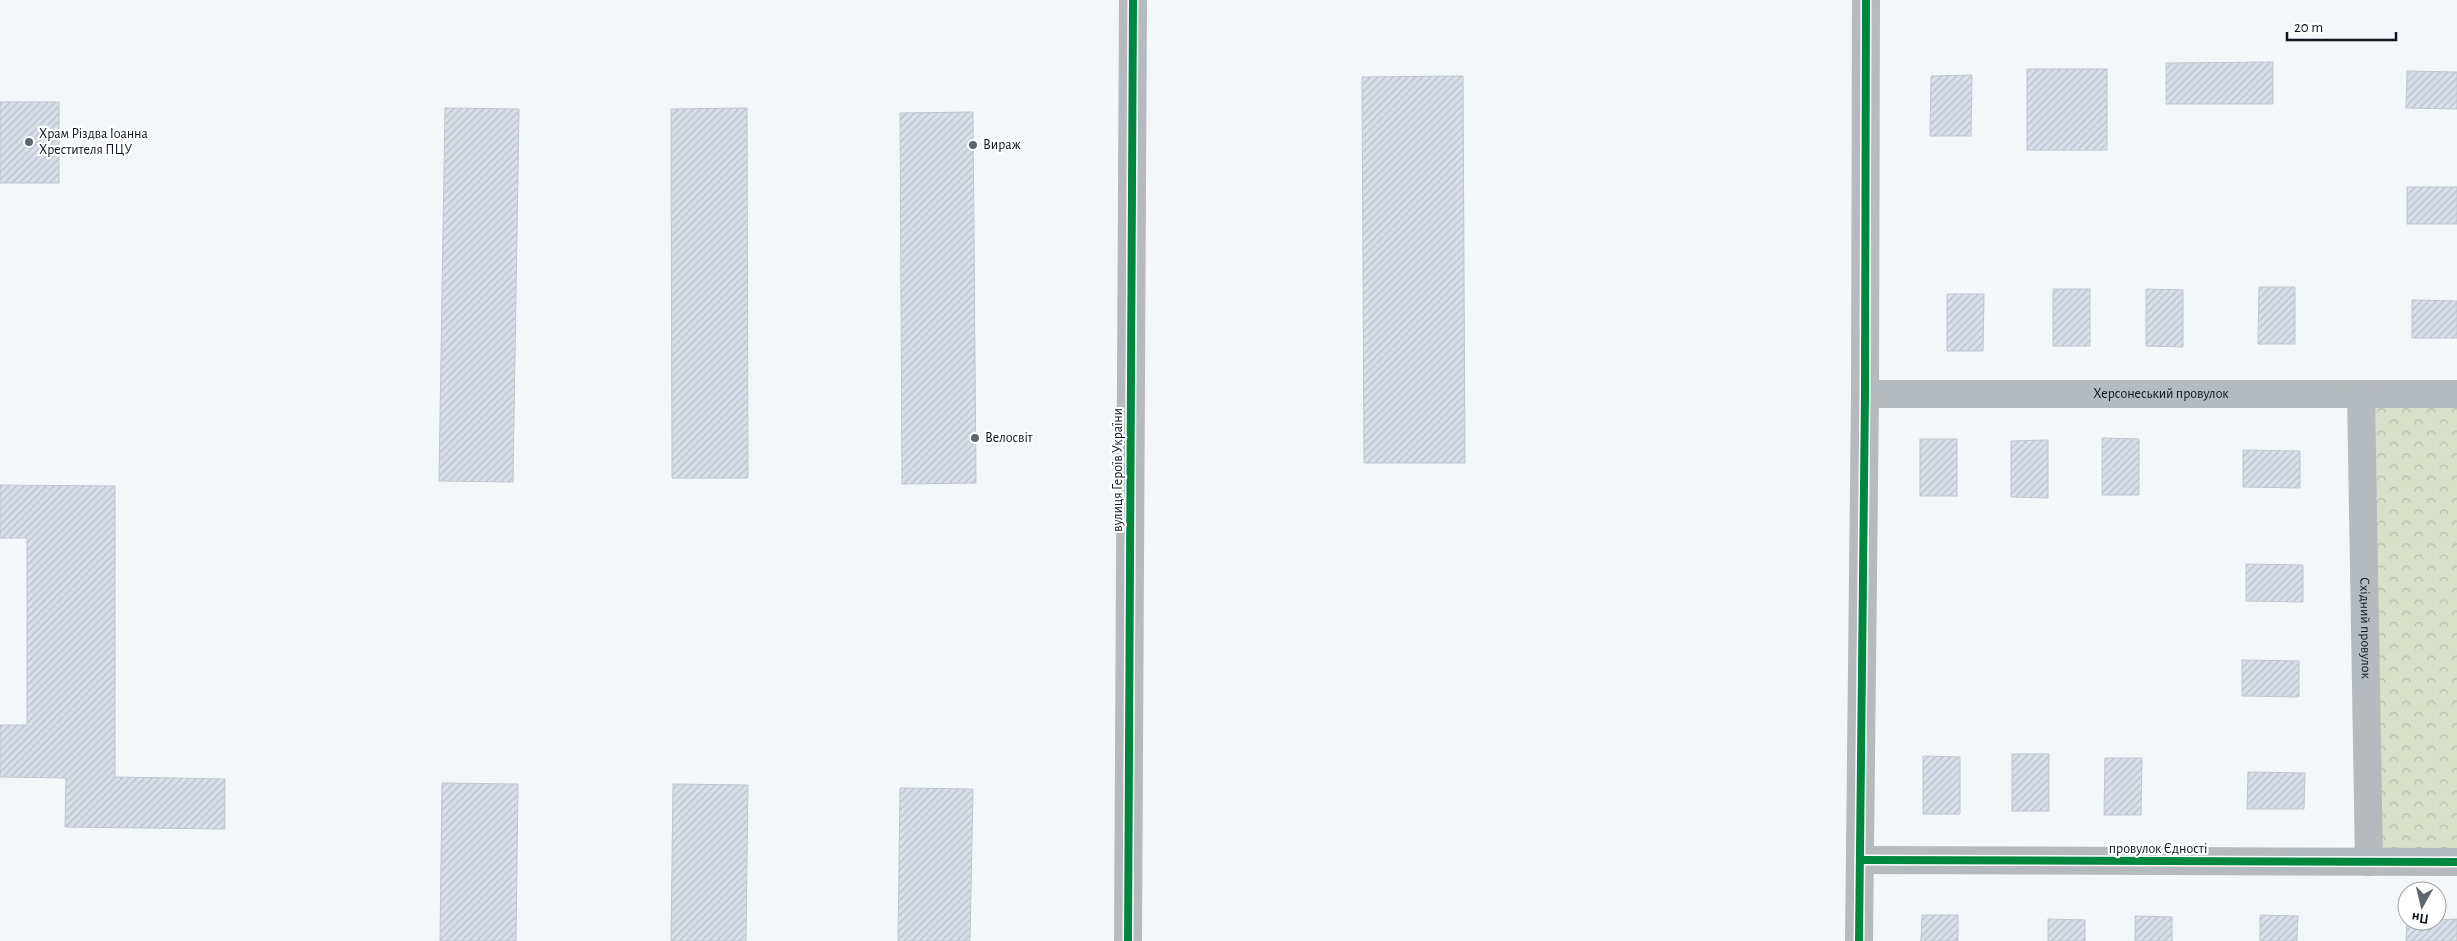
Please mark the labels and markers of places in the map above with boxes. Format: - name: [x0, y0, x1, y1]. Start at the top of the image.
- place label: Храм Різдва Іоанна Хрестителя ПЦУ: [39, 127, 149, 157]
- marker: Храм Різдва Іоанна Хрестителя ПЦУ: [23, 136, 35, 148]
- place label: Вираж: [983, 138, 1021, 152]
- marker: Вираж: [967, 139, 979, 151]
- place label: Велосвіт: [985, 431, 1034, 445]
- marker: Велосвіт: [969, 432, 981, 444]

